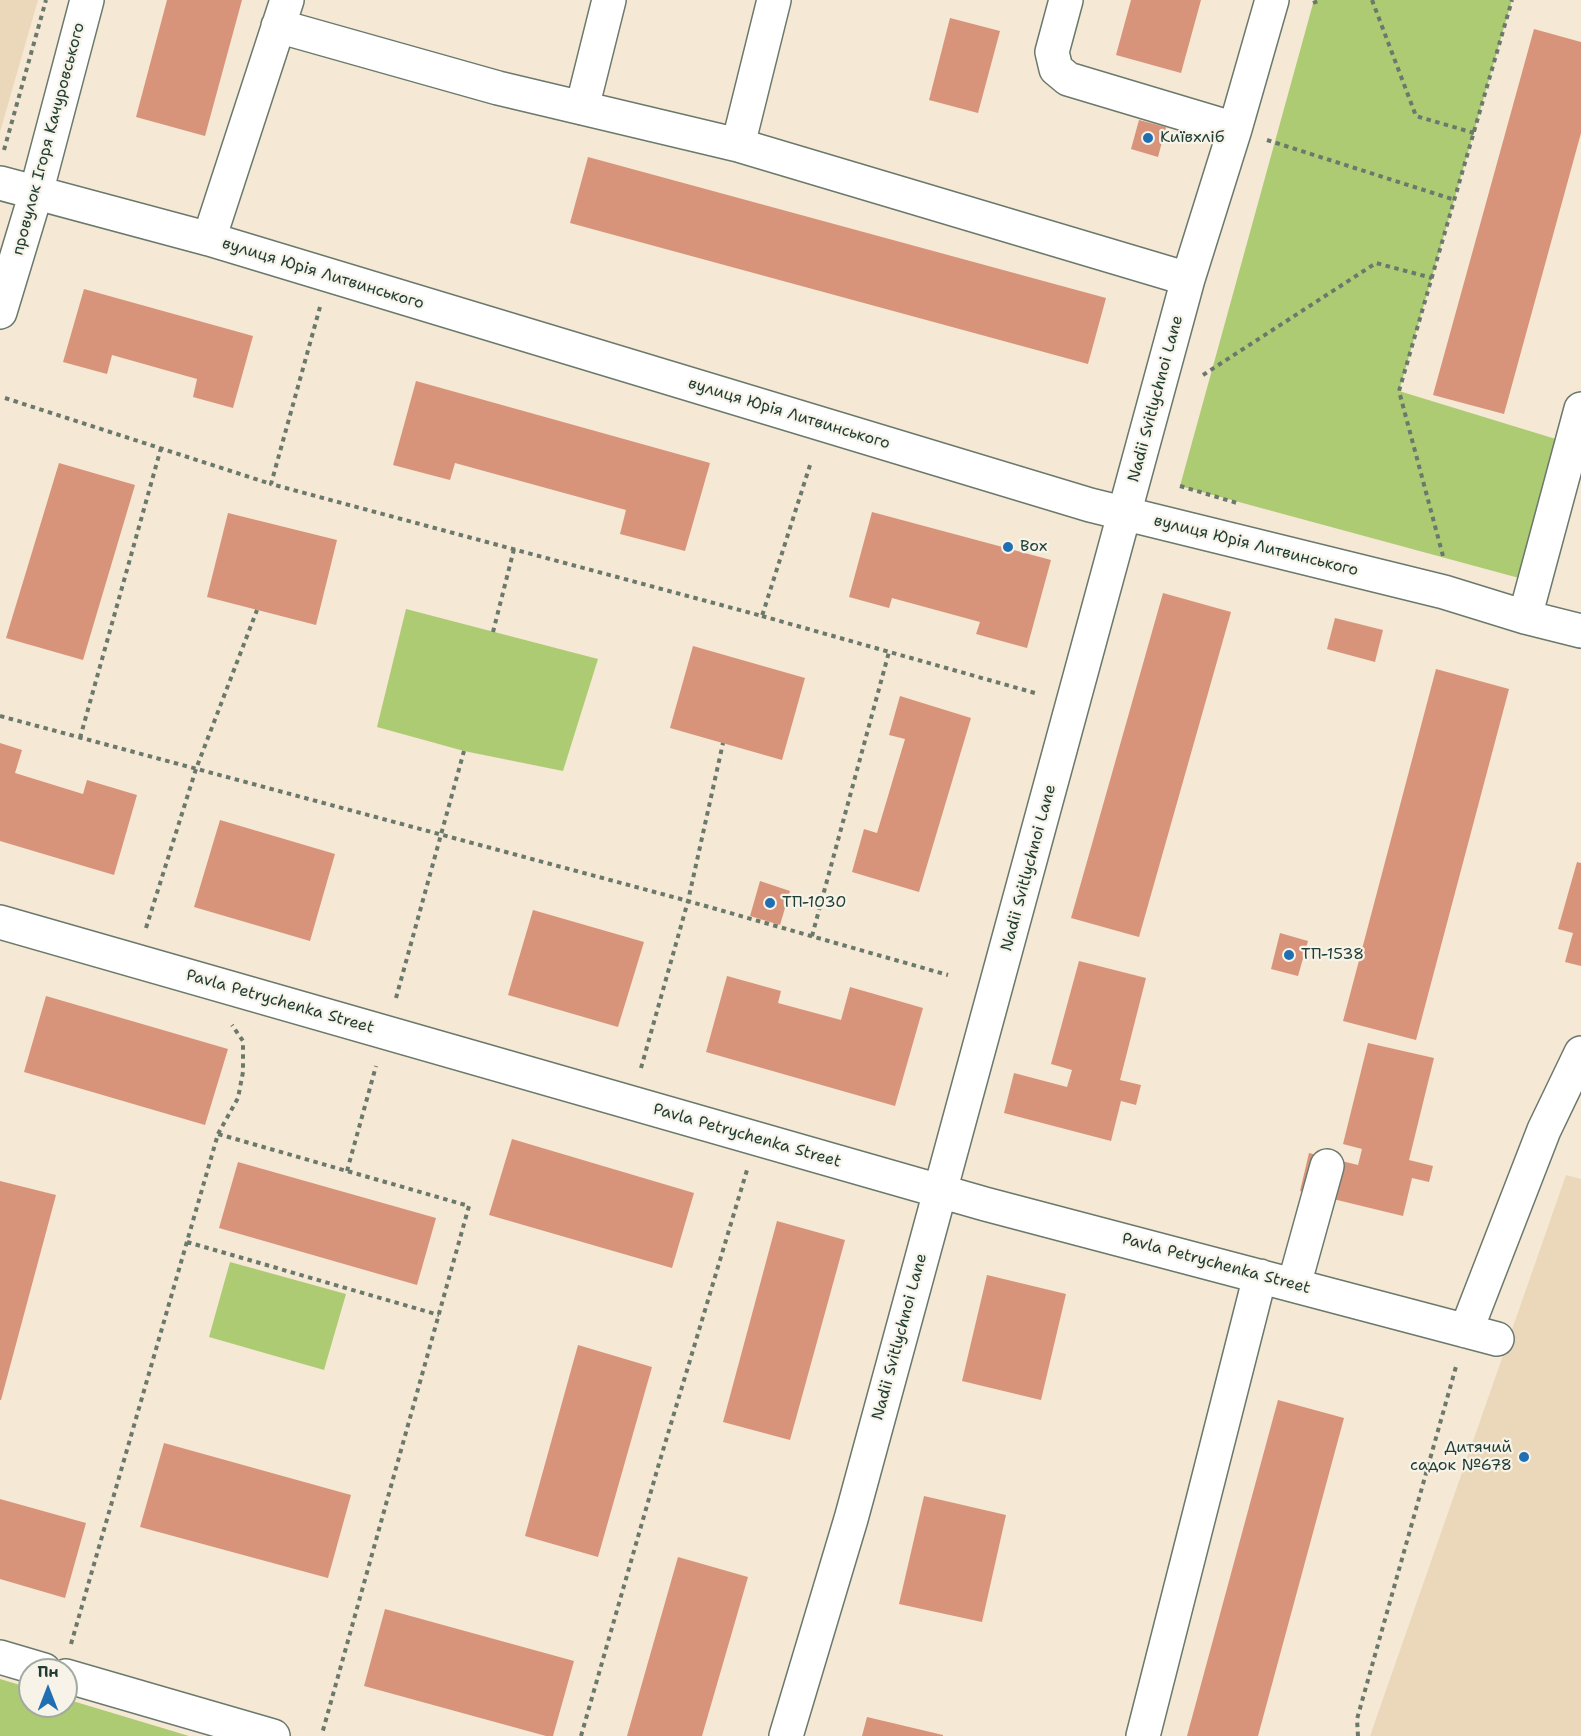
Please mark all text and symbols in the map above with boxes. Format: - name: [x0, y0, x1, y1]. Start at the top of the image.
- street label: провулок Ігоря Качуровського: [9, 20, 89, 258]
- place label: Київхліб: [1160, 128, 1224, 148]
- marker: Київхліб: [1141, 131, 1155, 145]
- street label: вулиця Юрія Литвинського: [220, 234, 426, 314]
- street label: Nadii Svitlychnoi Lane: [1124, 314, 1188, 484]
- street label: вулиця Юрія Литвинського: [686, 374, 892, 454]
- street label: вулиця Юрія Литвинського: [1152, 511, 1360, 581]
- place label: Box: [1020, 537, 1047, 557]
- marker: Box: [1001, 540, 1015, 554]
- street label: Nadii Svitlychnoi Lane: [997, 783, 1061, 953]
- place label: ТП-1030: [782, 893, 847, 913]
- marker: ТП-1030: [763, 896, 777, 910]
- place label: ТП-1538: [1301, 945, 1364, 965]
- marker: ТП-1538: [1282, 948, 1296, 962]
- street label: Pavla Petrychenka Street: [184, 966, 376, 1038]
- street label: Pavla Petrychenka Street: [651, 1100, 843, 1172]
- street label: Pavla Petrychenka Street: [1120, 1230, 1312, 1298]
- street label: Nadii Svitlychnoi Lane: [868, 1252, 932, 1422]
- place label: Дитячий садок №678: [1410, 1438, 1512, 1476]
- marker: Дитячий садок №678: [1517, 1450, 1531, 1464]
- north arrow: [18, 1658, 78, 1718]
- text: Пн: [37, 1661, 59, 1682]

